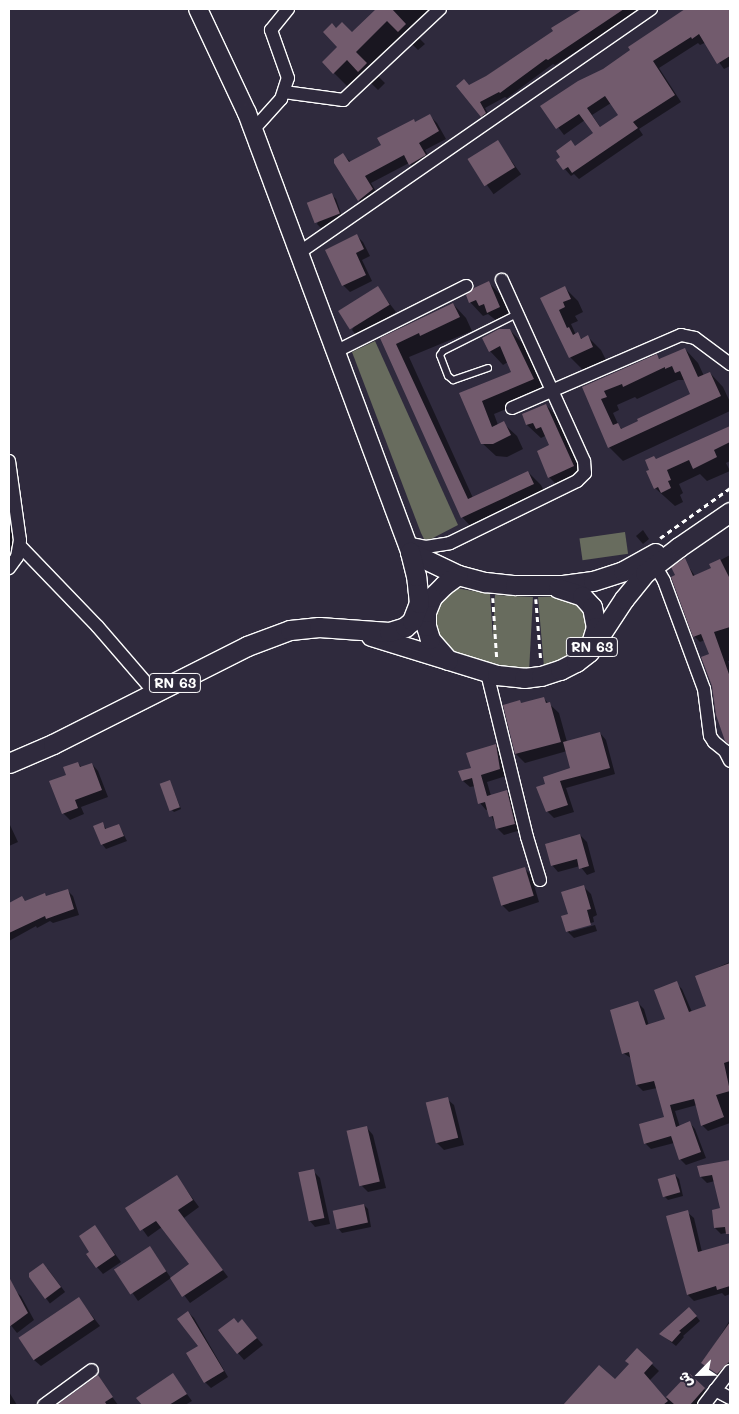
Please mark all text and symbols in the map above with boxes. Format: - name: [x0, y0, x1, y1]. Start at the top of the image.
- road number: RN 63: [566, 636, 618, 659]
- road number: RN 63: [149, 671, 201, 694]
- north arrow: [674, 1349, 724, 1399]
- text: ش: [673, 1369, 696, 1391]

